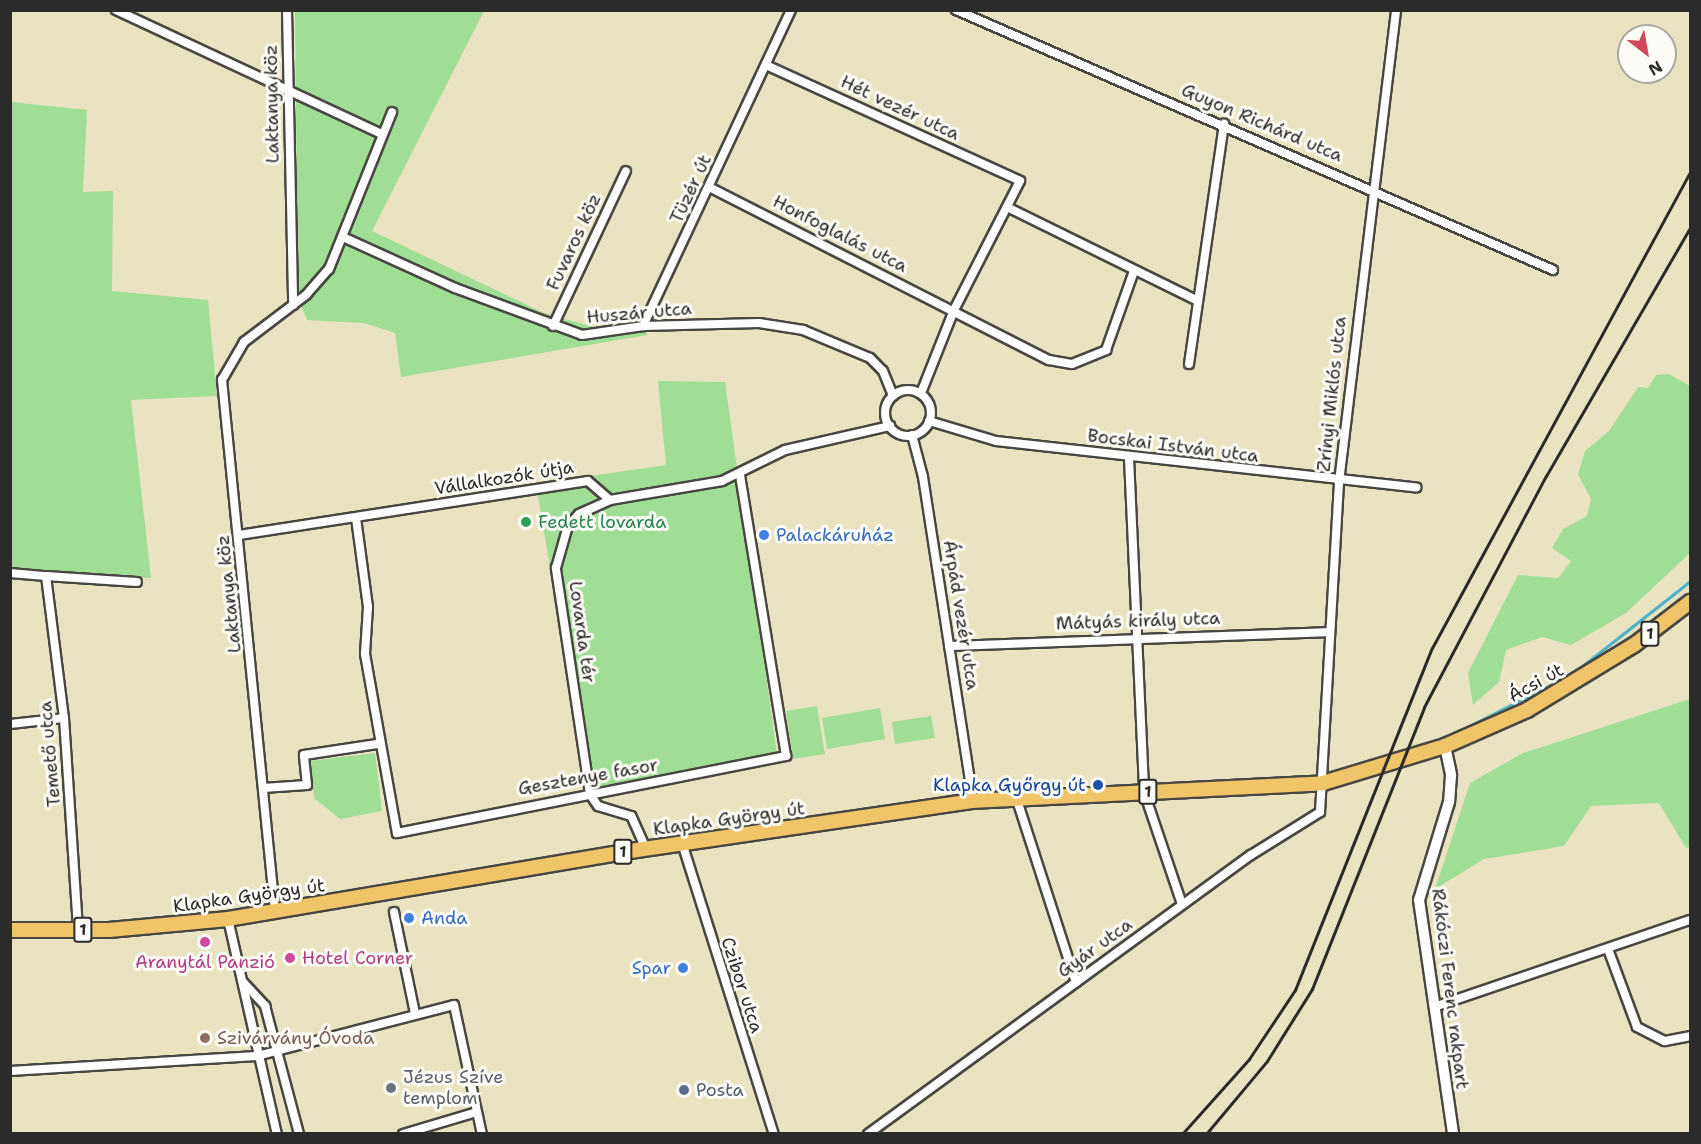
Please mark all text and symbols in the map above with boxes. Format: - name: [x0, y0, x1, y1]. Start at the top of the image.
- north arrow: [1617, 24, 1677, 84]
- street label: Laktanya köz: [260, 45, 284, 163]
- text: N: [1645, 56, 1666, 80]
- street label: Hét vezér utca: [837, 71, 963, 145]
- street label: Guyon Richárd utca: [1178, 79, 1346, 167]
- street label: Tüzér út: [666, 151, 716, 227]
- street label: Fuvaros köz: [542, 190, 606, 294]
- street label: Honfoglalás utca: [769, 191, 911, 277]
- street label: Huszár utca: [586, 298, 692, 328]
- street label: Zrínyi Miklós utca: [1313, 315, 1351, 473]
- street label: Bocskai István utca: [1086, 425, 1260, 467]
- street label: Vállalkozók útja: [433, 456, 575, 500]
- place label: Fedett lovarda: [538, 511, 666, 533]
- marker: Fedett lovarda: [519, 515, 533, 529]
- place label: Palackáruház: [776, 524, 894, 546]
- marker: Palackáruház: [757, 528, 771, 542]
- street label: Laktanya köz: [212, 534, 246, 654]
- street label: Árpád vezér utca: [938, 539, 984, 691]
- street label: Lovarda tér: [564, 580, 600, 684]
- street label: Mátyás király utca: [1055, 607, 1221, 635]
- road number: 1: [1640, 621, 1660, 647]
- street label: Ácsi út: [1505, 659, 1567, 707]
- street label: Temető utca: [35, 700, 65, 808]
- street label: Gesztenye fasor: [516, 754, 660, 800]
- place label: Klapka Győrgy út: [933, 774, 1086, 796]
- marker: Klapka Győrgy út: [1091, 778, 1105, 792]
- road number: 1: [1138, 779, 1158, 805]
- street label: Klapka György út: [652, 798, 806, 840]
- road number: 1: [612, 839, 634, 865]
- street label: Klapka György út: [172, 875, 326, 917]
- street label: Rákóczi Ferenc rakpart: [1427, 887, 1473, 1091]
- place label: Anda: [421, 907, 468, 929]
- marker: Anda: [402, 911, 416, 925]
- street label: Gyár utca: [1053, 914, 1137, 982]
- road number: 1: [72, 917, 94, 943]
- street label: Czibor utca: [716, 934, 768, 1036]
- marker: Aranytál Panzió: [198, 935, 212, 949]
- place label: Hotel Corner: [302, 947, 413, 969]
- place label: Aranytál Panzió: [135, 951, 275, 973]
- marker: Hotel Corner: [283, 951, 297, 965]
- place label: Spar: [632, 957, 671, 979]
- marker: Spar: [676, 961, 690, 975]
- place label: Szivárvány Óvoda: [217, 1027, 374, 1049]
- marker: Szivárvány Óvoda: [198, 1031, 212, 1045]
- place label: Jézus Szíve templom: [403, 1067, 504, 1110]
- place label: Posta: [696, 1079, 744, 1101]
- marker: Jézus Szíve templom: [384, 1081, 398, 1095]
- marker: Posta: [677, 1083, 691, 1097]

